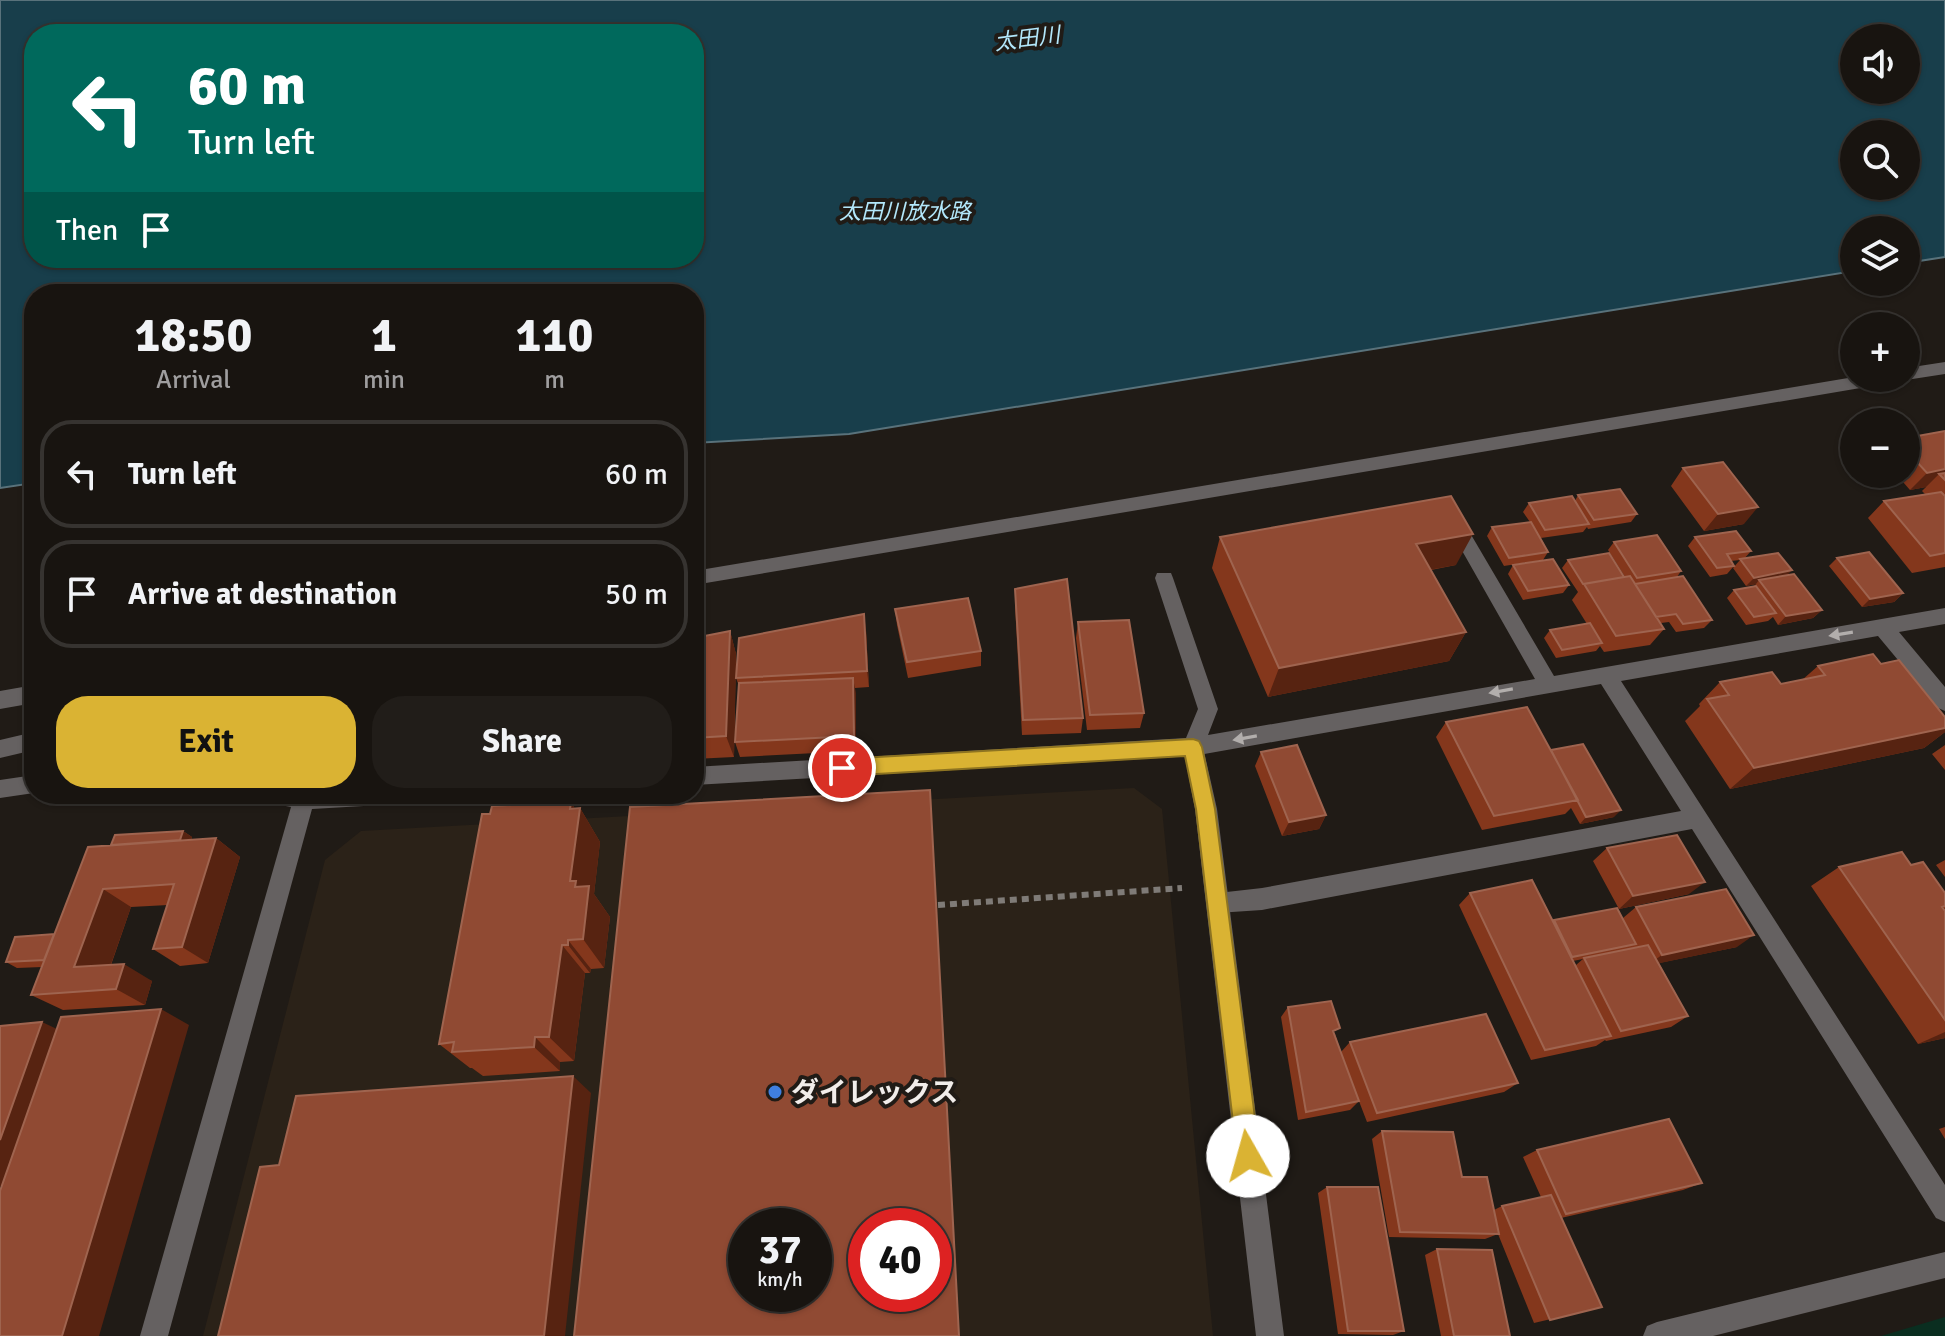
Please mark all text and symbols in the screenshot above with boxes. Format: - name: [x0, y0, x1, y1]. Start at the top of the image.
- water label: 太田川: [993, 21, 1063, 56]
- map controls: [1840, 24, 1920, 488]
- button: sound: [1840, 24, 1920, 104]
- text: 60 m: [188, 51, 306, 120]
- icon: left: [56, 56, 160, 160]
- text: Turn left: [188, 120, 315, 165]
- button: search: [1840, 120, 1920, 200]
- water label: 太田川放水路: [839, 198, 973, 225]
- icon: arrive: [134, 208, 178, 252]
- text: Then: [56, 212, 118, 249]
- button: layers: [1840, 216, 1920, 296]
- text: 18:50: [135, 306, 252, 365]
- text: 1: [371, 306, 397, 365]
- text: 110: [516, 306, 593, 365]
- button: +: [1840, 312, 1920, 392]
- text: Arrival: [156, 364, 231, 396]
- text: min: [363, 364, 405, 396]
- text: m: [544, 364, 565, 396]
- button: −: [1840, 408, 1920, 488]
- icon: left: [60, 452, 104, 496]
- text: Turn left: [128, 456, 237, 493]
- text: 60 m: [605, 456, 668, 493]
- icon: arrive: [60, 572, 104, 616]
- text: Arrive at destination: [128, 576, 397, 613]
- text: 50 m: [605, 576, 668, 613]
- one-way arrow: [1828, 628, 1853, 641]
- one-way arrow: [1489, 686, 1514, 698]
- button: Exit: [56, 696, 356, 788]
- button: Share: [372, 696, 672, 788]
- one-way arrow: [1233, 732, 1258, 744]
- pin: [808, 734, 876, 802]
- icon: arrive: [820, 746, 864, 790]
- place label: ダイレックス: [791, 1076, 958, 1110]
- marker: ダイレックス: [766, 1083, 784, 1101]
- position arrow: [1206, 1114, 1290, 1198]
- speed limit sign: 40: [848, 1208, 952, 1312]
- text: 37: [758, 1225, 802, 1275]
- text: km/h: [757, 1267, 803, 1292]

